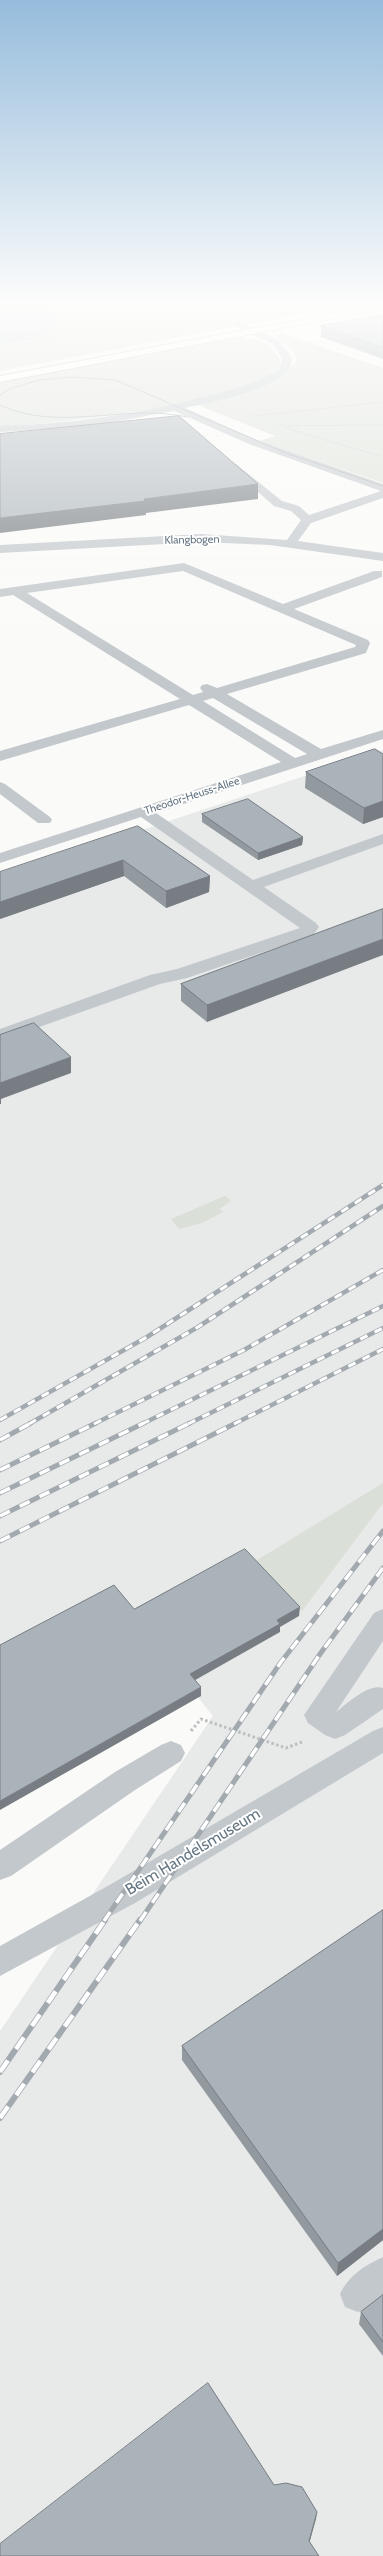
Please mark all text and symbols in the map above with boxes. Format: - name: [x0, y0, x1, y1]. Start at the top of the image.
- street label: Klangbogen: [164, 533, 220, 547]
- street label: Theodor-Heuss-Allee: [143, 774, 241, 818]
- street label: Beim Handelsmuseum: [122, 1804, 264, 1900]

